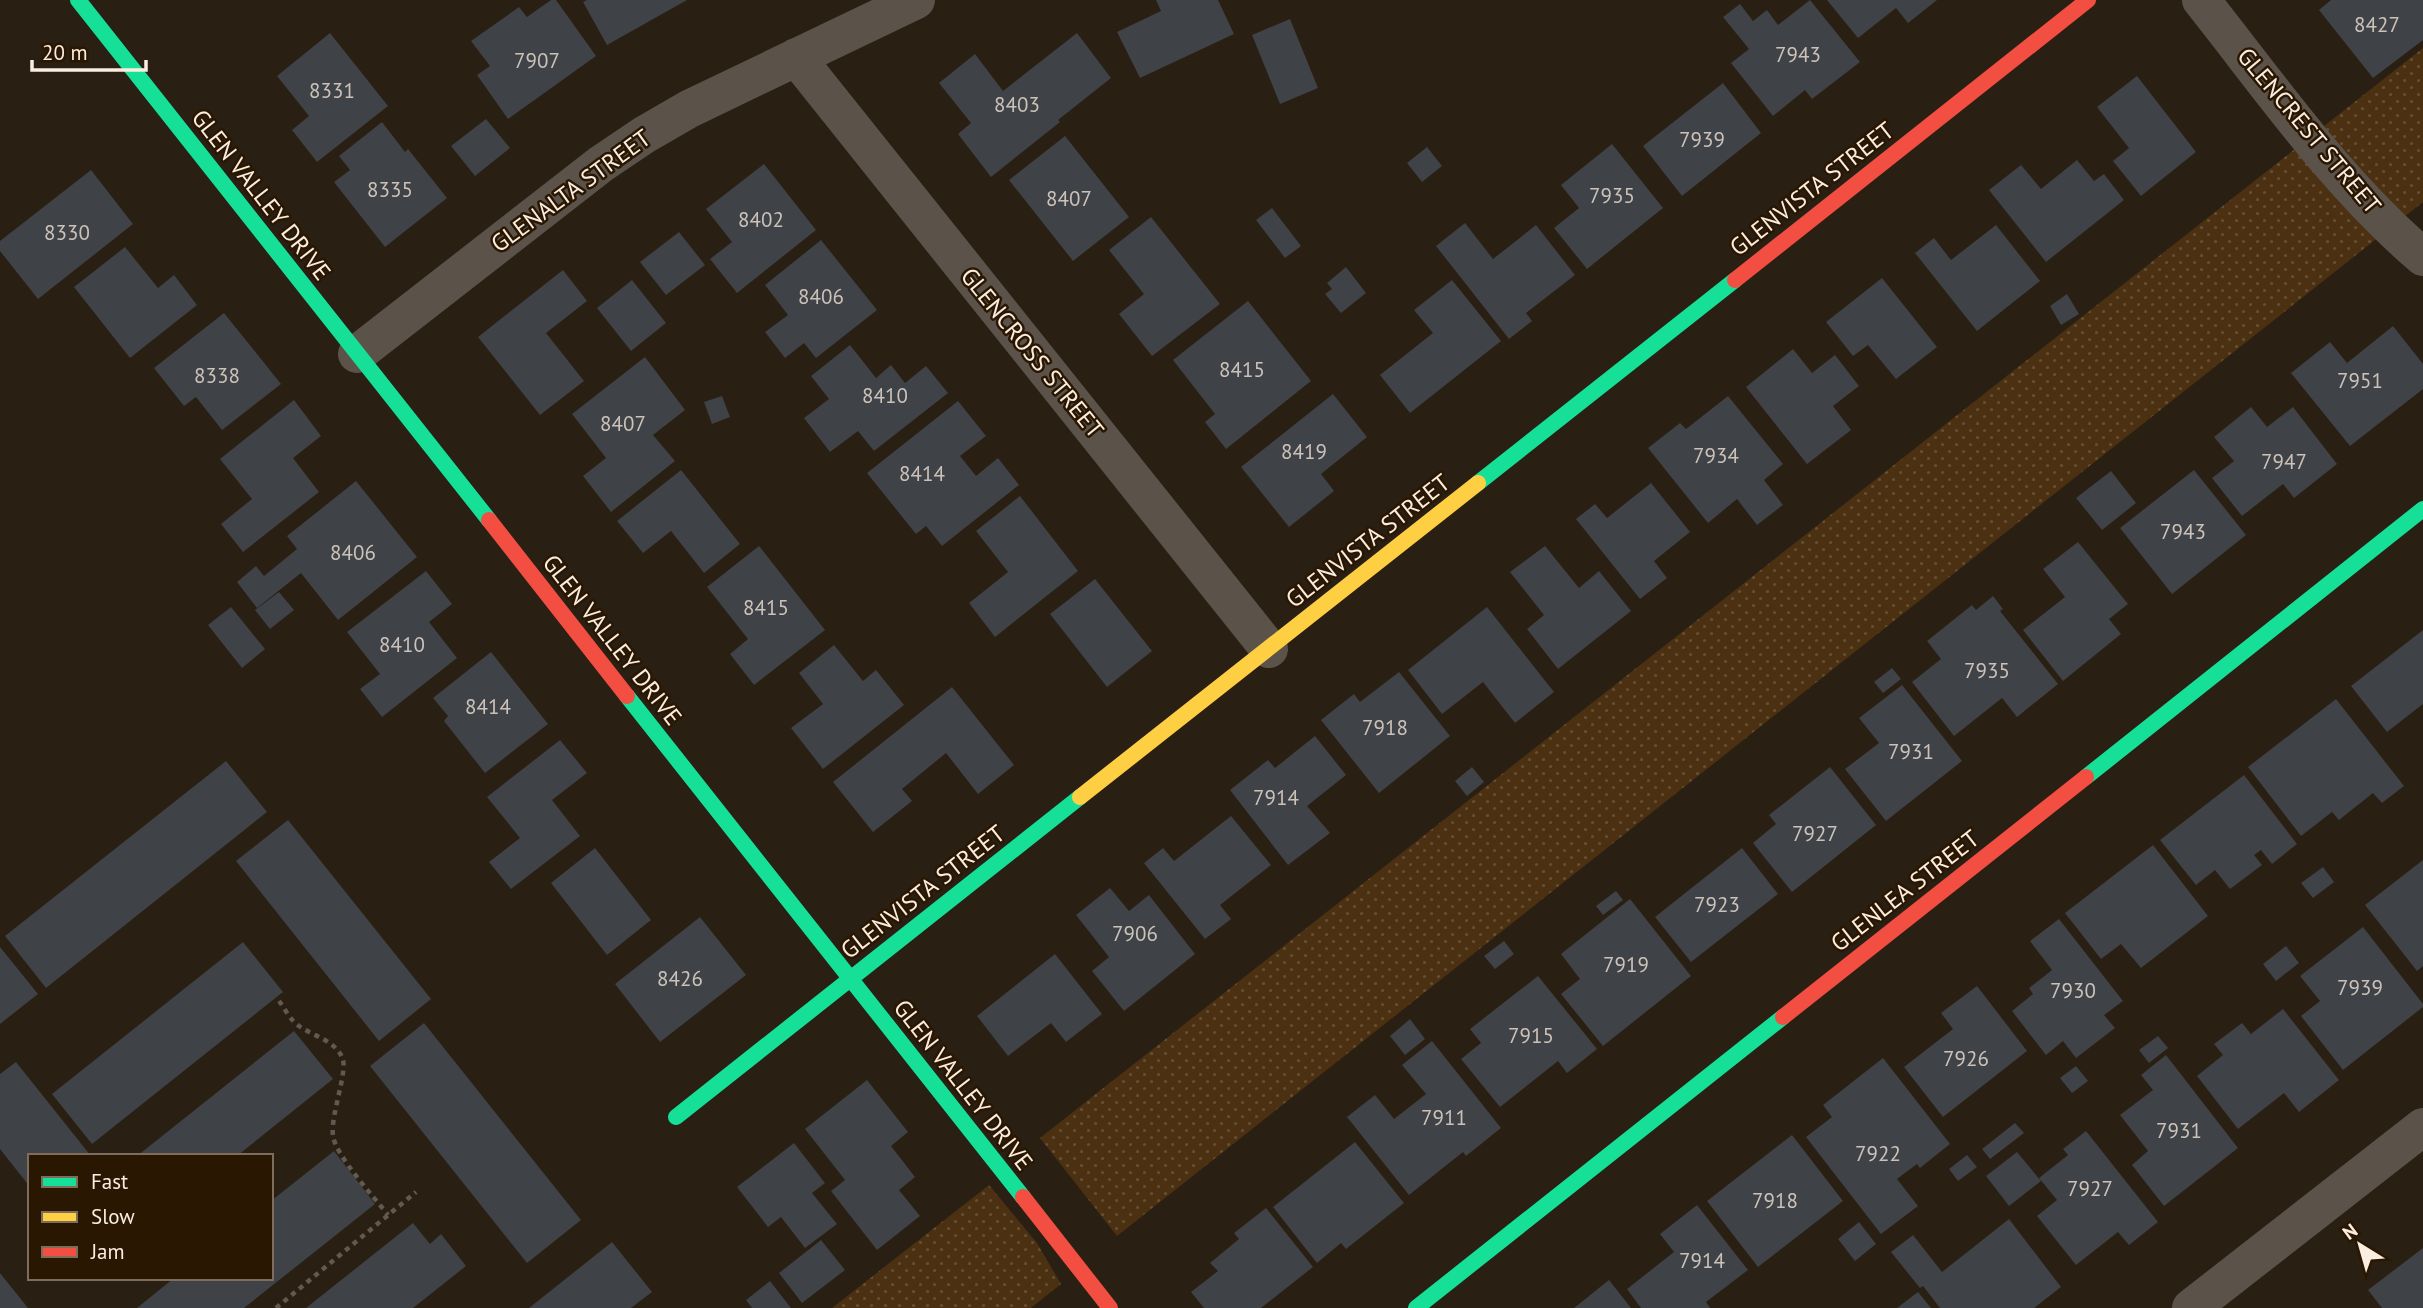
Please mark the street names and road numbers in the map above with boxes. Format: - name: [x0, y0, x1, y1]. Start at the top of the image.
- street label: GLENCREST STREET: [2231, 41, 2388, 220]
- street label: GLEN VALLEY DRIVE: [185, 103, 338, 286]
- street label: GLENVISTA STREET: [1723, 115, 1900, 262]
- street label: GLENALTA STREET: [485, 122, 657, 259]
- street label: GLENCROSS STREET: [954, 261, 1111, 444]
- street label: GLENVISTA STREET: [1279, 467, 1456, 614]
- street label: GLEN VALLEY DRIVE: [536, 548, 689, 731]
- street label: GLENVISTA STREET: [834, 818, 1011, 965]
- street label: GLENLEA STREET: [1824, 823, 1985, 958]
- street label: GLEN VALLEY DRIVE: [887, 993, 1040, 1176]

